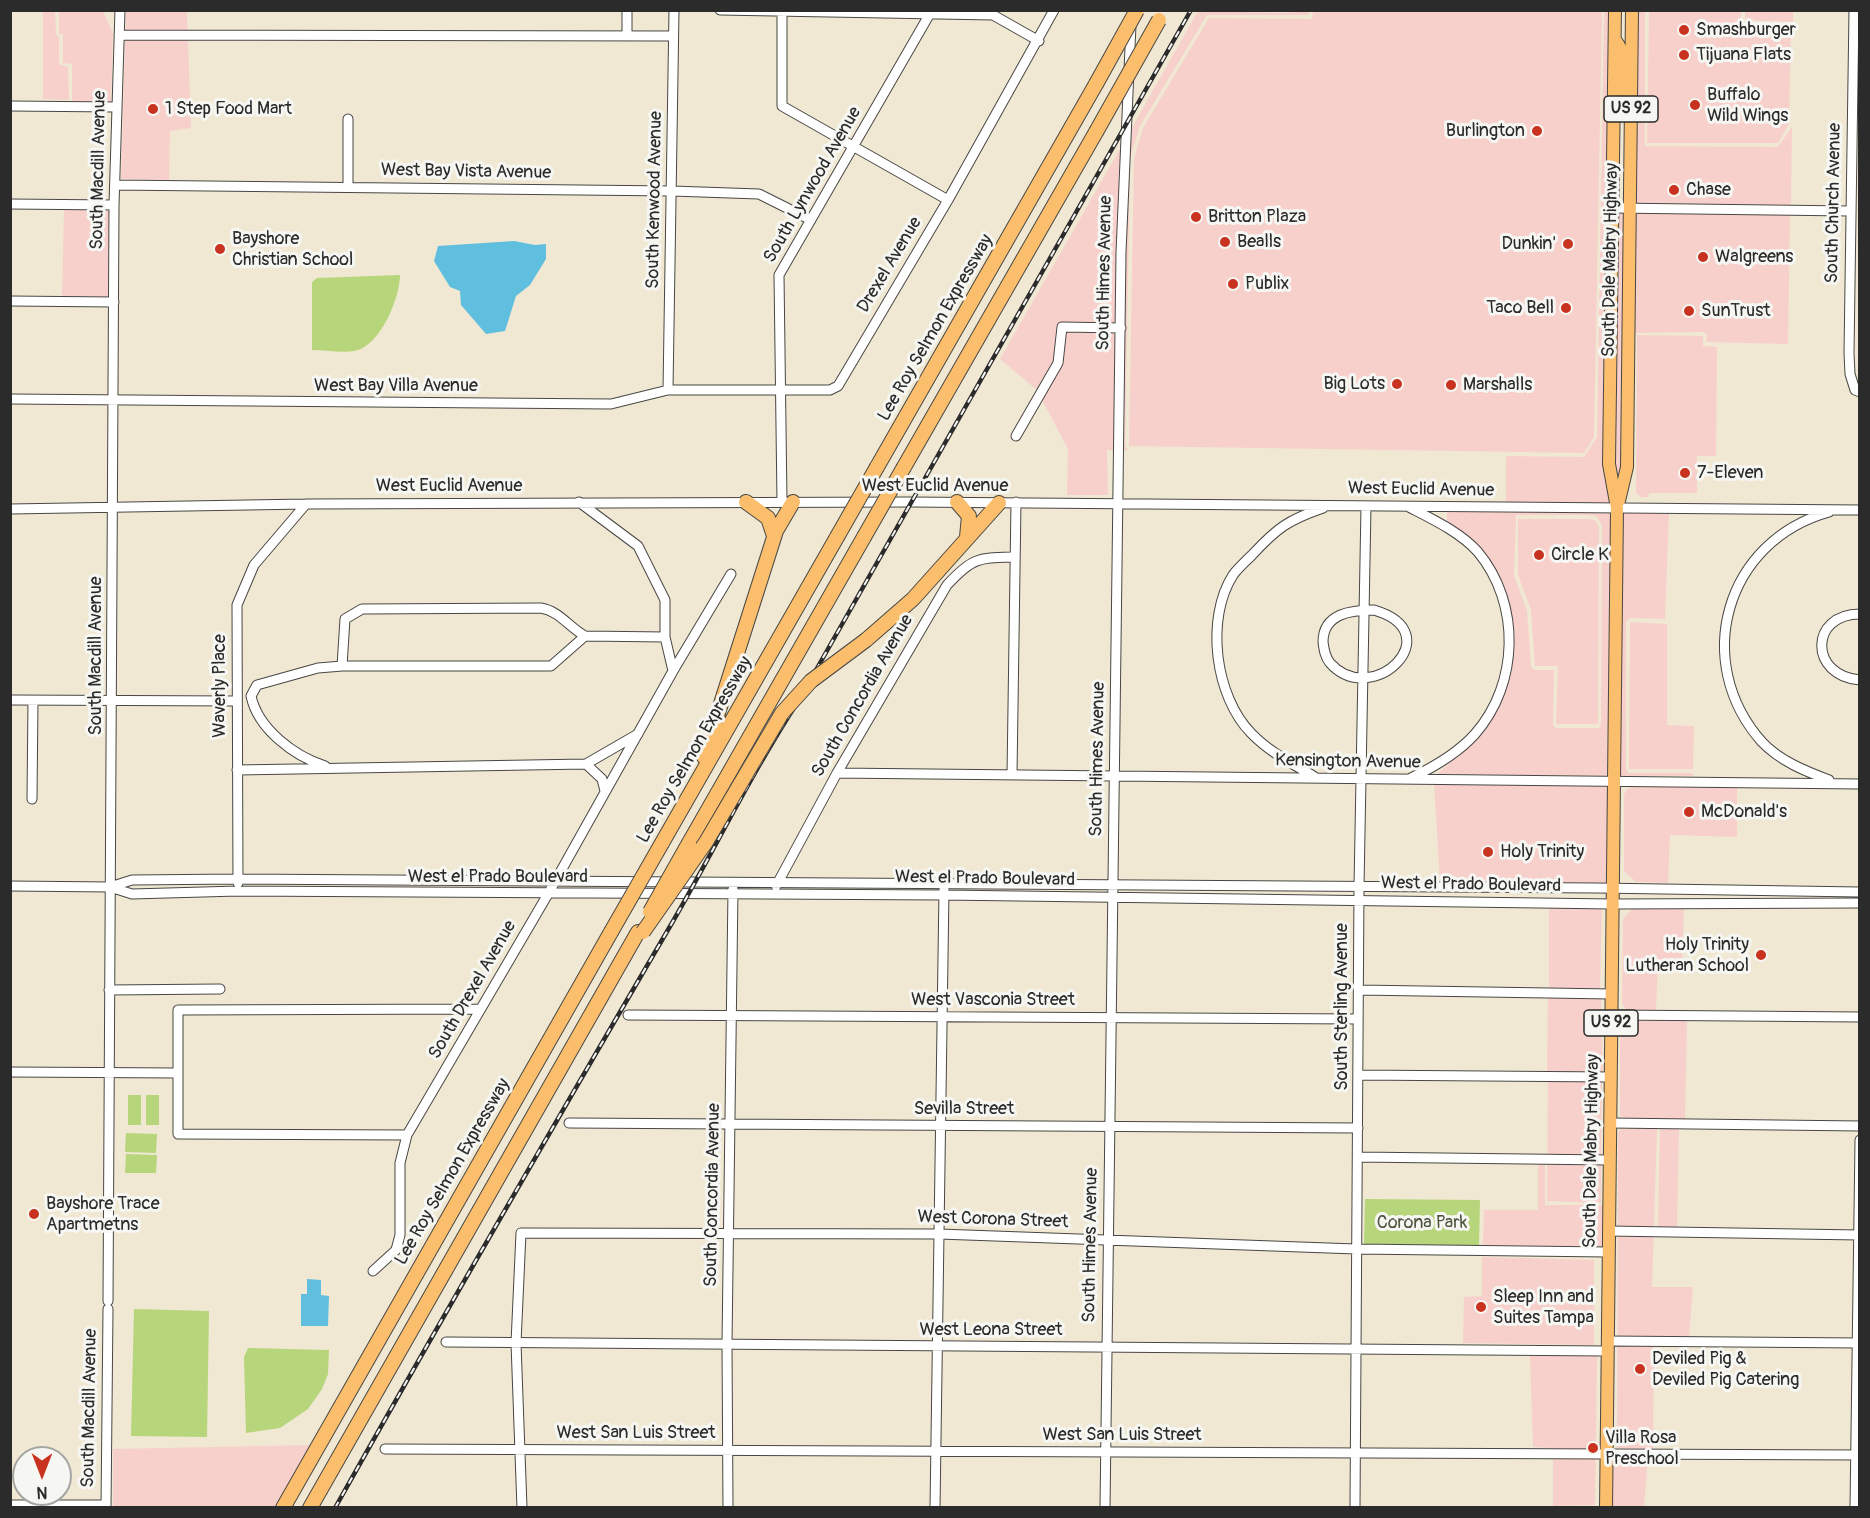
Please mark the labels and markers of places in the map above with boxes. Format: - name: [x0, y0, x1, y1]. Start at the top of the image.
- place label: Smashburger: [1696, 19, 1796, 41]
- marker: Smashburger: [1677, 23, 1691, 37]
- place label: Tijuana Flats: [1696, 44, 1791, 66]
- marker: Tijuana Flats: [1677, 48, 1691, 62]
- place label: Buffalo Wild Wings: [1707, 84, 1788, 127]
- place label: 1 Step Food Mart: [165, 98, 292, 120]
- marker: Buffalo Wild Wings: [1688, 98, 1702, 112]
- marker: 1 Step Food Mart: [146, 102, 160, 116]
- place label: Burlington: [1446, 120, 1525, 142]
- marker: Burlington: [1530, 124, 1544, 138]
- place label: Chase: [1686, 179, 1731, 201]
- marker: Chase: [1667, 183, 1681, 197]
- place label: Britton Plaza: [1208, 206, 1306, 228]
- marker: Britton Plaza: [1189, 210, 1203, 224]
- place label: Bayshore Christian School: [232, 228, 353, 270]
- place label: Bealls: [1237, 231, 1281, 253]
- place label: Dunkin': [1502, 233, 1556, 255]
- marker: Bealls: [1218, 235, 1232, 249]
- marker: Dunkin': [1561, 237, 1575, 251]
- marker: Bayshore Christian School: [213, 242, 227, 256]
- place label: Walgreens: [1715, 246, 1793, 268]
- marker: Walgreens: [1696, 250, 1710, 264]
- place label: Publix: [1245, 273, 1289, 295]
- marker: Publix: [1226, 277, 1240, 291]
- place label: Taco Bell: [1486, 297, 1554, 319]
- place label: SunTrust: [1701, 300, 1770, 322]
- marker: Taco Bell: [1559, 301, 1573, 315]
- marker: SunTrust: [1682, 304, 1696, 318]
- place label: Big Lots: [1324, 373, 1385, 395]
- place label: Marshalls: [1463, 374, 1532, 396]
- marker: Big Lots: [1390, 377, 1404, 391]
- marker: Marshalls: [1444, 378, 1458, 392]
- place label: 7-Eleven: [1697, 462, 1764, 484]
- marker: 7-Eleven: [1678, 466, 1692, 480]
- place label: Circle K: [1551, 544, 1609, 566]
- marker: Circle K: [1532, 548, 1546, 562]
- place label: McDonald's: [1701, 801, 1787, 823]
- marker: McDonald's: [1682, 805, 1696, 819]
- place label: Holy Trinity: [1500, 841, 1584, 863]
- marker: Holy Trinity: [1481, 845, 1495, 859]
- place label: Holy Trinity Lutheran School: [1625, 934, 1749, 976]
- marker: Holy Trinity Lutheran School: [1754, 948, 1768, 962]
- place label: Bayshore Trace Apartmetns: [46, 1193, 160, 1236]
- marker: Bayshore Trace Apartmetns: [27, 1207, 41, 1221]
- place label: Sleep Inn and Suites Tampa: [1493, 1286, 1594, 1328]
- marker: Sleep Inn and Suites Tampa: [1474, 1300, 1488, 1314]
- place label: Deviled Pig & Deviled Pig Catering: [1652, 1348, 1799, 1390]
- marker: Deviled Pig & Deviled Pig Catering: [1633, 1362, 1647, 1376]
- place label: Villa Rosa Preschool: [1605, 1427, 1679, 1470]
- marker: Villa Rosa Preschool: [1586, 1441, 1600, 1455]

